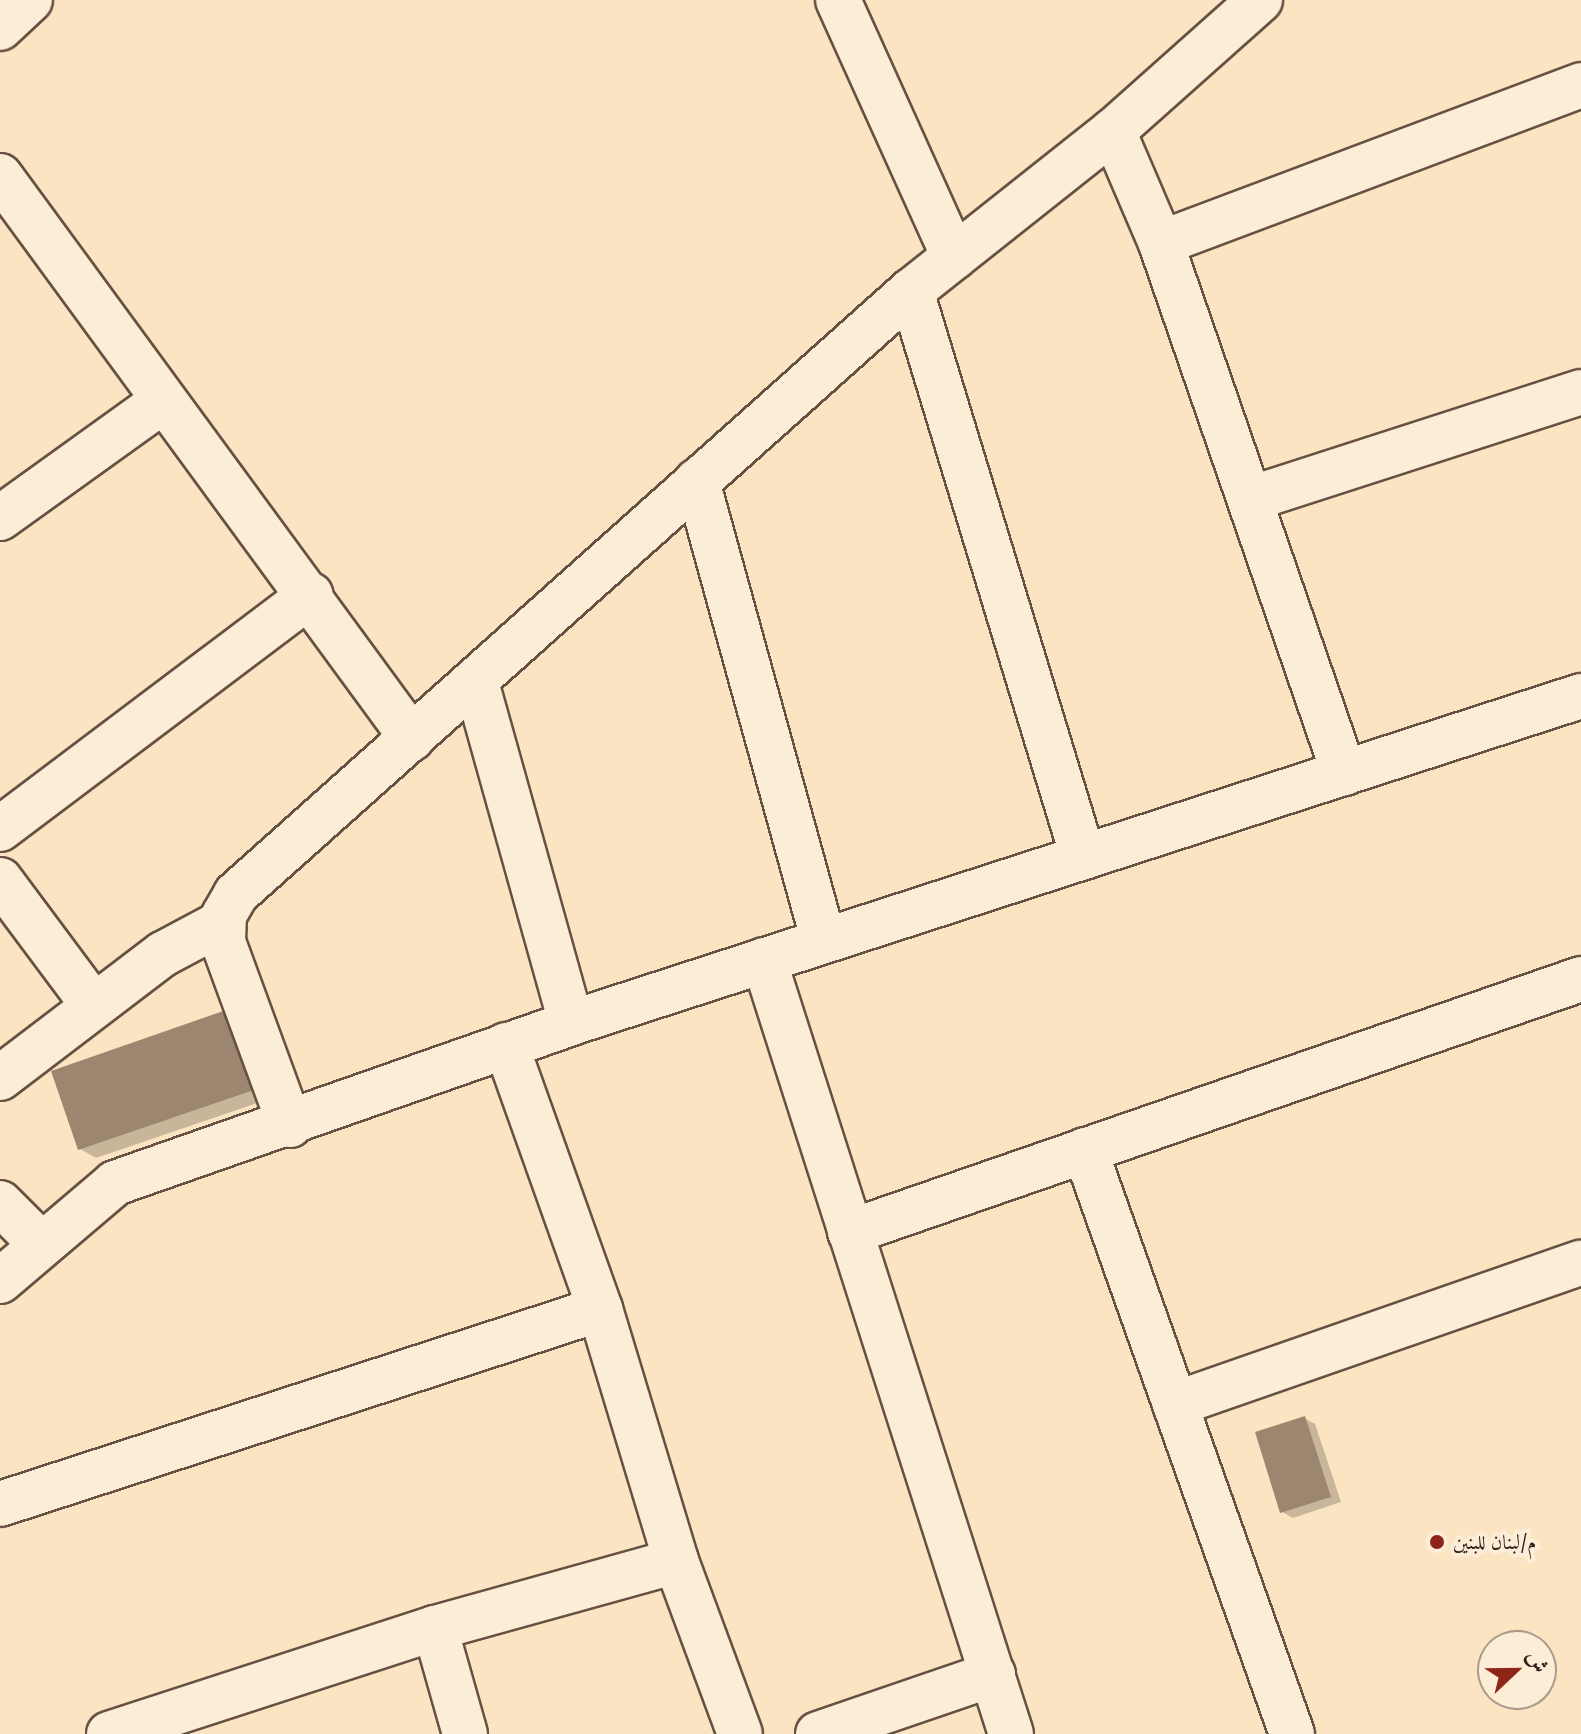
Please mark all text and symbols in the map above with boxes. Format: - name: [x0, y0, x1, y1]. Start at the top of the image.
- place label: م/لبنان للبنين: [1453, 1530, 1536, 1554]
- marker: م/لبنان للبنين: [1428, 1533, 1446, 1551]
- north arrow: [1477, 1630, 1557, 1710]
- text: ش: [1521, 1646, 1554, 1677]

